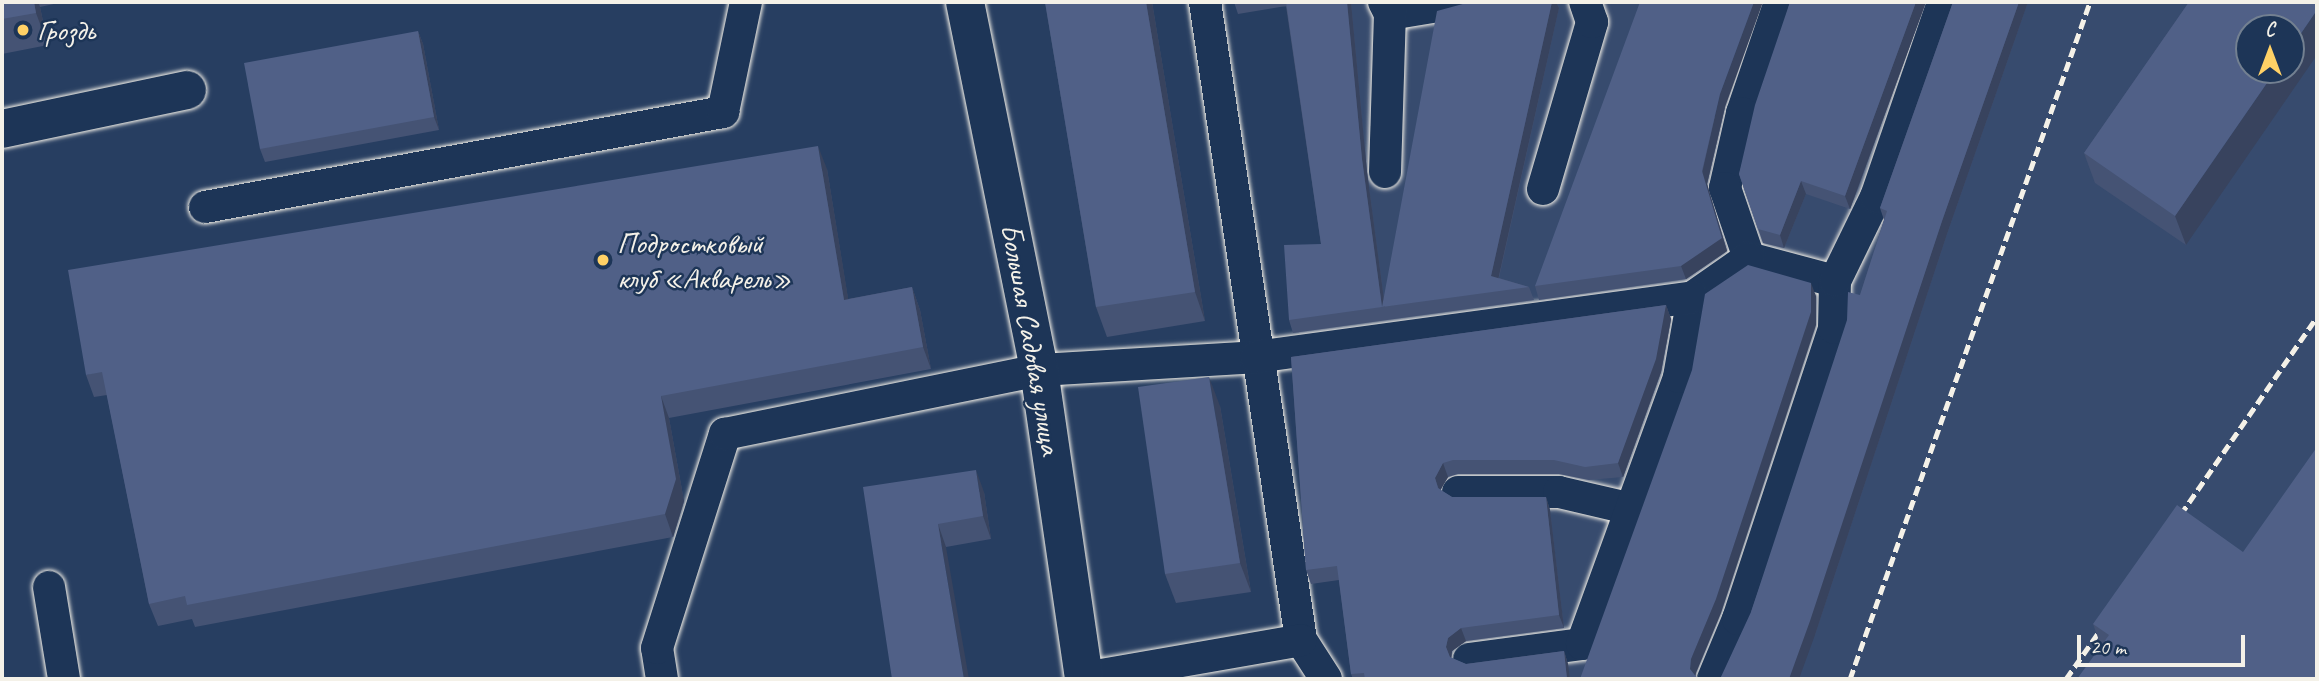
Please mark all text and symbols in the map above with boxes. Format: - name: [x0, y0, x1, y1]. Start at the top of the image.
- place label: Гроздь: [37, 12, 95, 48]
- north arrow: [2235, 14, 2305, 84]
- text: С: [2265, 18, 2275, 42]
- marker: Гроздь: [15, 22, 31, 38]
- street label: Большая Садовая улица: [993, 220, 1069, 458]
- place label: Подростковый клуб «Акварель»: [617, 225, 791, 296]
- marker: Подростковый клуб «Акварель»: [595, 252, 611, 268]
- scale bar: [2081, 622, 2249, 666]
- text: 20 m: [2090, 634, 2126, 660]

